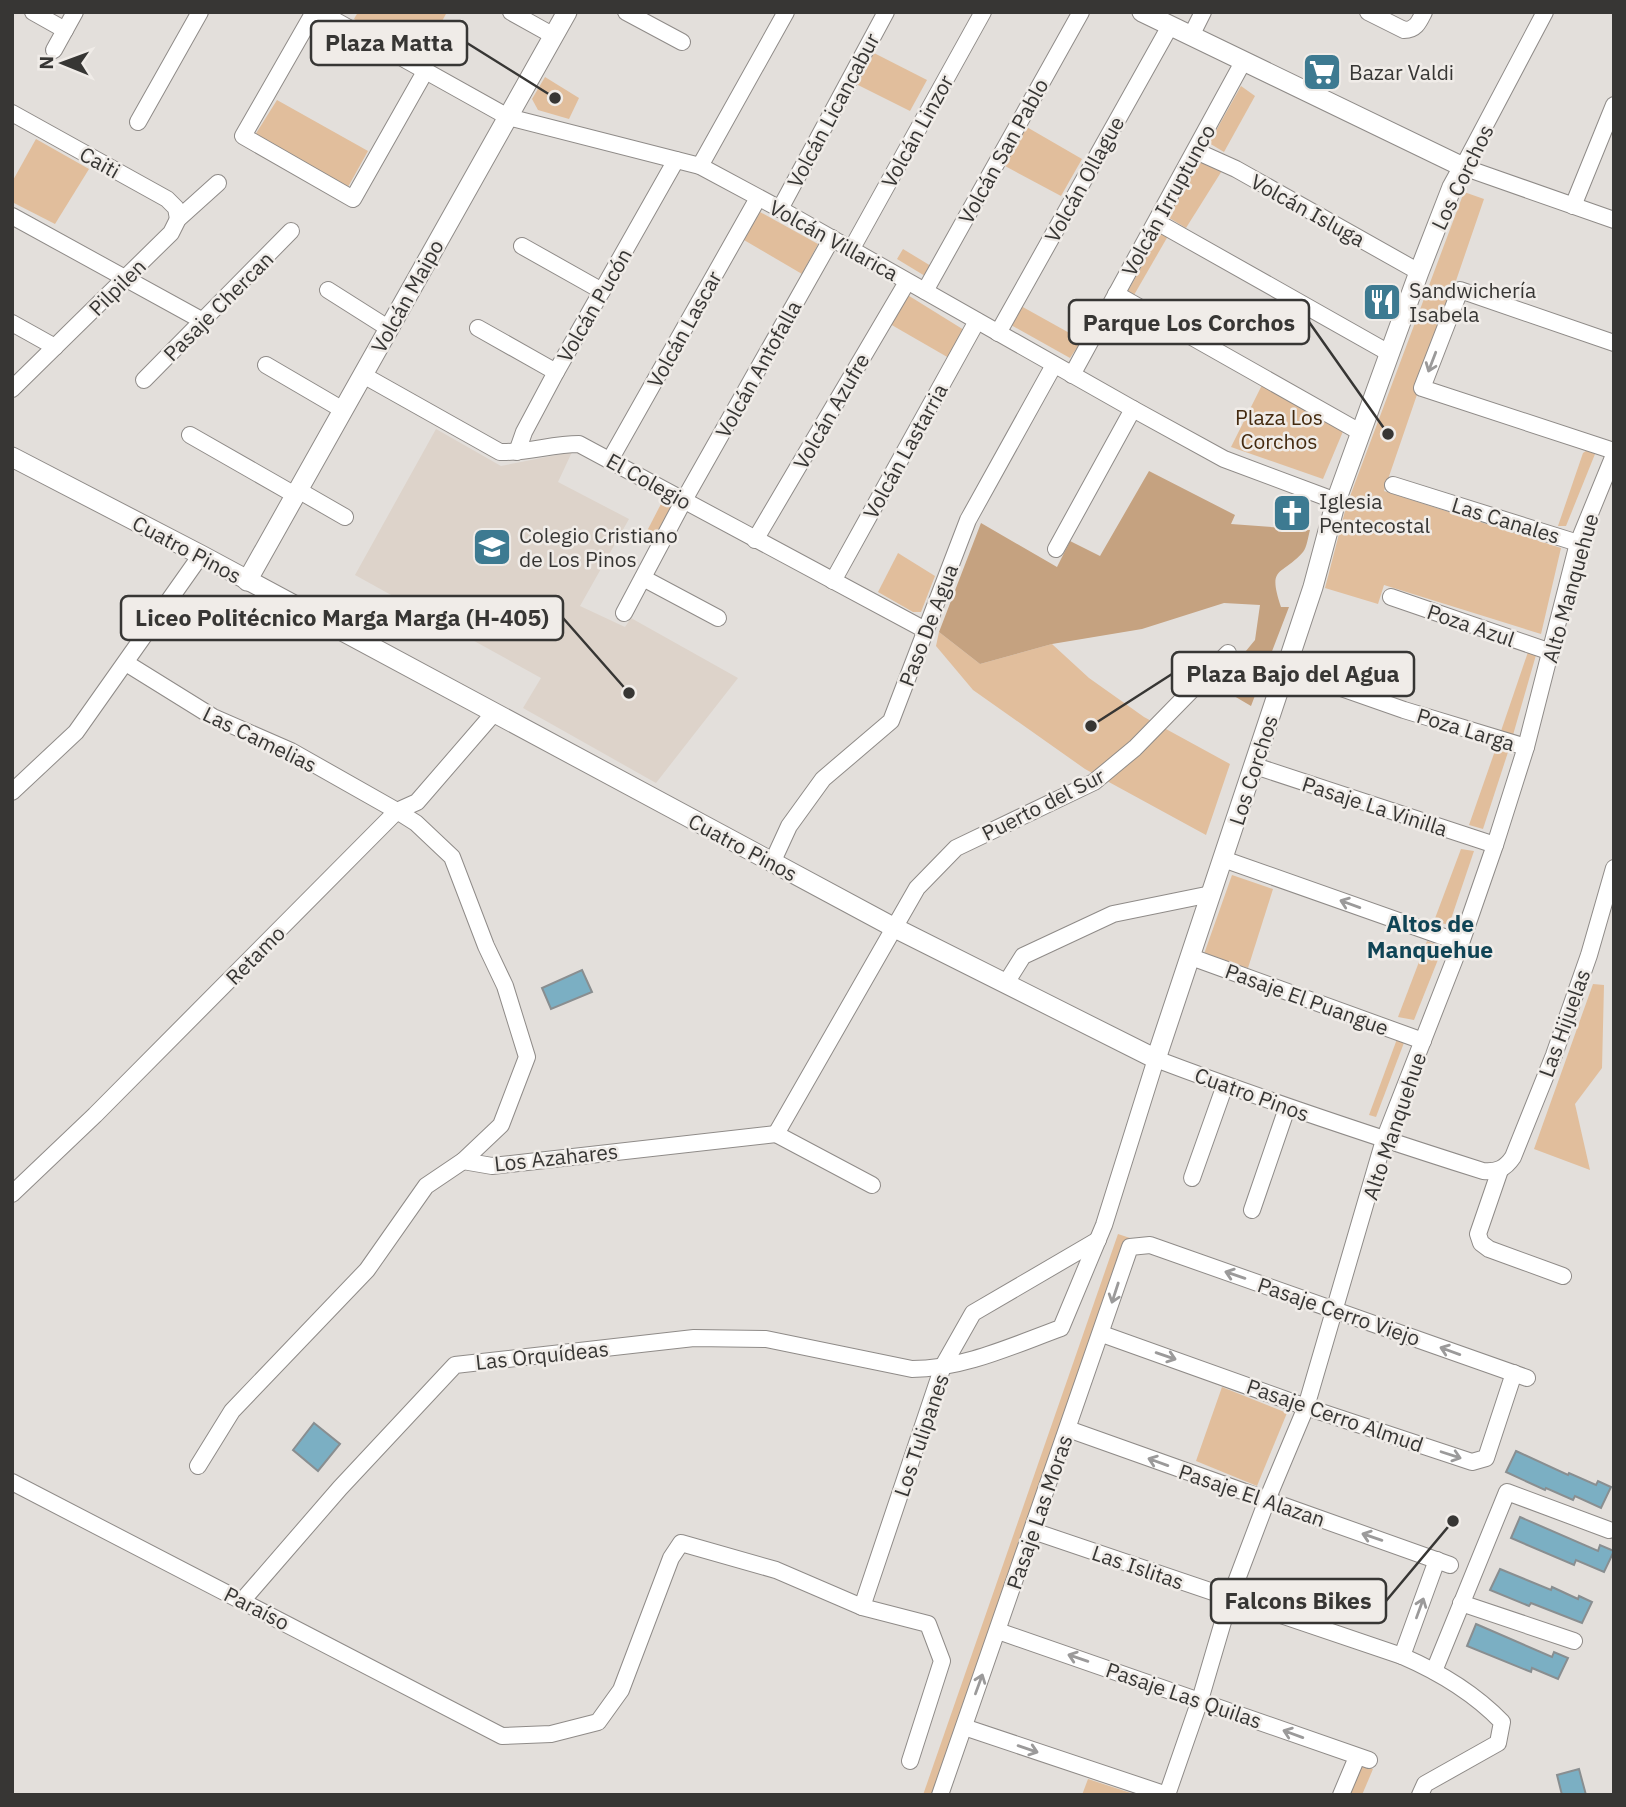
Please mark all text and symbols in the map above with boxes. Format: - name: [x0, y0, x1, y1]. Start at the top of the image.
- callout: Plaza Matta: [311, 21, 467, 65]
- text: Plaza Matta: [325, 27, 453, 57]
- north arrow: [28, 28, 98, 98]
- street label: Volcán Licancabur: [780, 28, 886, 192]
- supermarket icon: Bazar Valdi: [1301, 51, 1343, 93]
- text: N: [34, 56, 58, 70]
- place label: Bazar Valdi: [1349, 58, 1454, 86]
- street label: Volcán Linzor: [874, 69, 960, 192]
- street label: Volcán San Pablo: [951, 73, 1055, 229]
- street label: Volcán Ollague: [1038, 111, 1130, 247]
- street label: Volcán Irruptunco: [1115, 119, 1221, 281]
- street label: Los Corchos: [1424, 120, 1500, 234]
- street label: Caiti: [75, 140, 125, 184]
- street label: Volcán Isluga: [1246, 167, 1370, 253]
- street label: Volcán Villarica: [764, 193, 904, 287]
- street label: Volcán Maipo: [364, 234, 450, 358]
- street label: Volcán Pucón: [550, 243, 638, 367]
- street label: Pasaje Chercan: [157, 245, 279, 367]
- street label: Pilpilen: [82, 252, 152, 322]
- street label: Volcán Lascar: [640, 265, 728, 393]
- place label: Sandwichería Isabela: [1409, 276, 1536, 328]
- restaurant icon: Sandwichería Isabela: [1361, 281, 1403, 323]
- street label: Volcán Antofalla: [709, 295, 807, 443]
- callout: Parque Los Corchos: [1069, 300, 1309, 344]
- text: Parque Los Corchos: [1083, 307, 1295, 337]
- street label: Volcán Azufre: [786, 348, 876, 474]
- one-way arrow: [1424, 351, 1437, 373]
- street label: Volcán Lastarria: [856, 378, 954, 524]
- park label: Plaza Los Corchos: [1235, 403, 1323, 455]
- street label: El Colegio: [602, 446, 696, 516]
- place label: Iglesia Pentecostal: [1319, 487, 1430, 539]
- street label: Las Canales: [1448, 490, 1564, 550]
- church icon: Iglesia Pentecostal: [1271, 492, 1313, 534]
- street label: Cuatro Pinos: [128, 509, 246, 589]
- street label: Alto Manquehue: [1535, 510, 1605, 666]
- place label: Colegio Cristiano de Los Pinos: [519, 521, 678, 573]
- school or university icon: Colegio Cristiano de Los Pinos: [471, 526, 513, 568]
- street label: Paso De Agua: [892, 560, 964, 690]
- callout: Liceo Politécnico Marga Marga (H-405): [121, 596, 563, 640]
- street label: Poza Azul: [1423, 597, 1519, 653]
- text: Liceo Politécnico Marga Marga (H-405): [135, 602, 549, 632]
- callout: Plaza Bajo del Agua: [1172, 652, 1414, 696]
- text: Plaza Bajo del Agua: [1186, 658, 1400, 688]
- street label: Las Camelias: [198, 699, 322, 779]
- street label: Poza Larga: [1414, 701, 1518, 757]
- street label: Los Corchos: [1222, 711, 1284, 829]
- street label: Puerto del Sur: [977, 761, 1109, 847]
- street label: Pasaje La Vinilla: [1299, 769, 1451, 843]
- street label: Cuatro Pinos: [684, 807, 802, 887]
- one-way arrow: [1340, 897, 1362, 909]
- district label: Altos de Manquehue: [1367, 908, 1493, 964]
- street label: Retamo: [219, 919, 291, 991]
- street label: Pasaje El Puangue: [1221, 956, 1393, 1042]
- street label: Las Hijuelas: [1532, 965, 1596, 1081]
- street label: Alto Manquehue: [1356, 1048, 1432, 1204]
- street label: Cuatro Pinos: [1191, 1060, 1313, 1128]
- street label: Los Azahares: [493, 1137, 619, 1177]
- one-way arrow: [1225, 1268, 1247, 1280]
- street label: Pasaje Cerro Viejo: [1254, 1270, 1424, 1352]
- one-way arrow: [1108, 1282, 1120, 1304]
- street label: Las Orquídeas: [474, 1334, 610, 1376]
- one-way arrow: [1439, 1343, 1461, 1356]
- one-way arrow: [1155, 1351, 1177, 1363]
- street label: Los Tulipanes: [887, 1370, 955, 1500]
- street label: Pasaje Cerro Almud: [1243, 1372, 1427, 1458]
- street label: Pasaje Las Moras: [999, 1431, 1079, 1593]
- one-way arrow: [1439, 1449, 1461, 1462]
- one-way arrow: [1147, 1454, 1169, 1467]
- street label: Pasaje El Alazan: [1175, 1457, 1329, 1533]
- one-way arrow: [1362, 1530, 1384, 1542]
- street label: Las Islitas: [1088, 1538, 1188, 1596]
- callout: Falcons Bikes: [1211, 1579, 1386, 1623]
- street label: Paraíso: [220, 1580, 294, 1636]
- text: Falcons Bikes: [1224, 1585, 1372, 1615]
- one-way arrow: [1414, 1597, 1427, 1619]
- one-way arrow: [1067, 1651, 1089, 1664]
- street label: Pasaje Las Quilas: [1102, 1655, 1266, 1735]
- one-way arrow: [974, 1674, 986, 1696]
- one-way arrow: [1282, 1726, 1304, 1739]
- one-way arrow: [1017, 1744, 1039, 1756]

